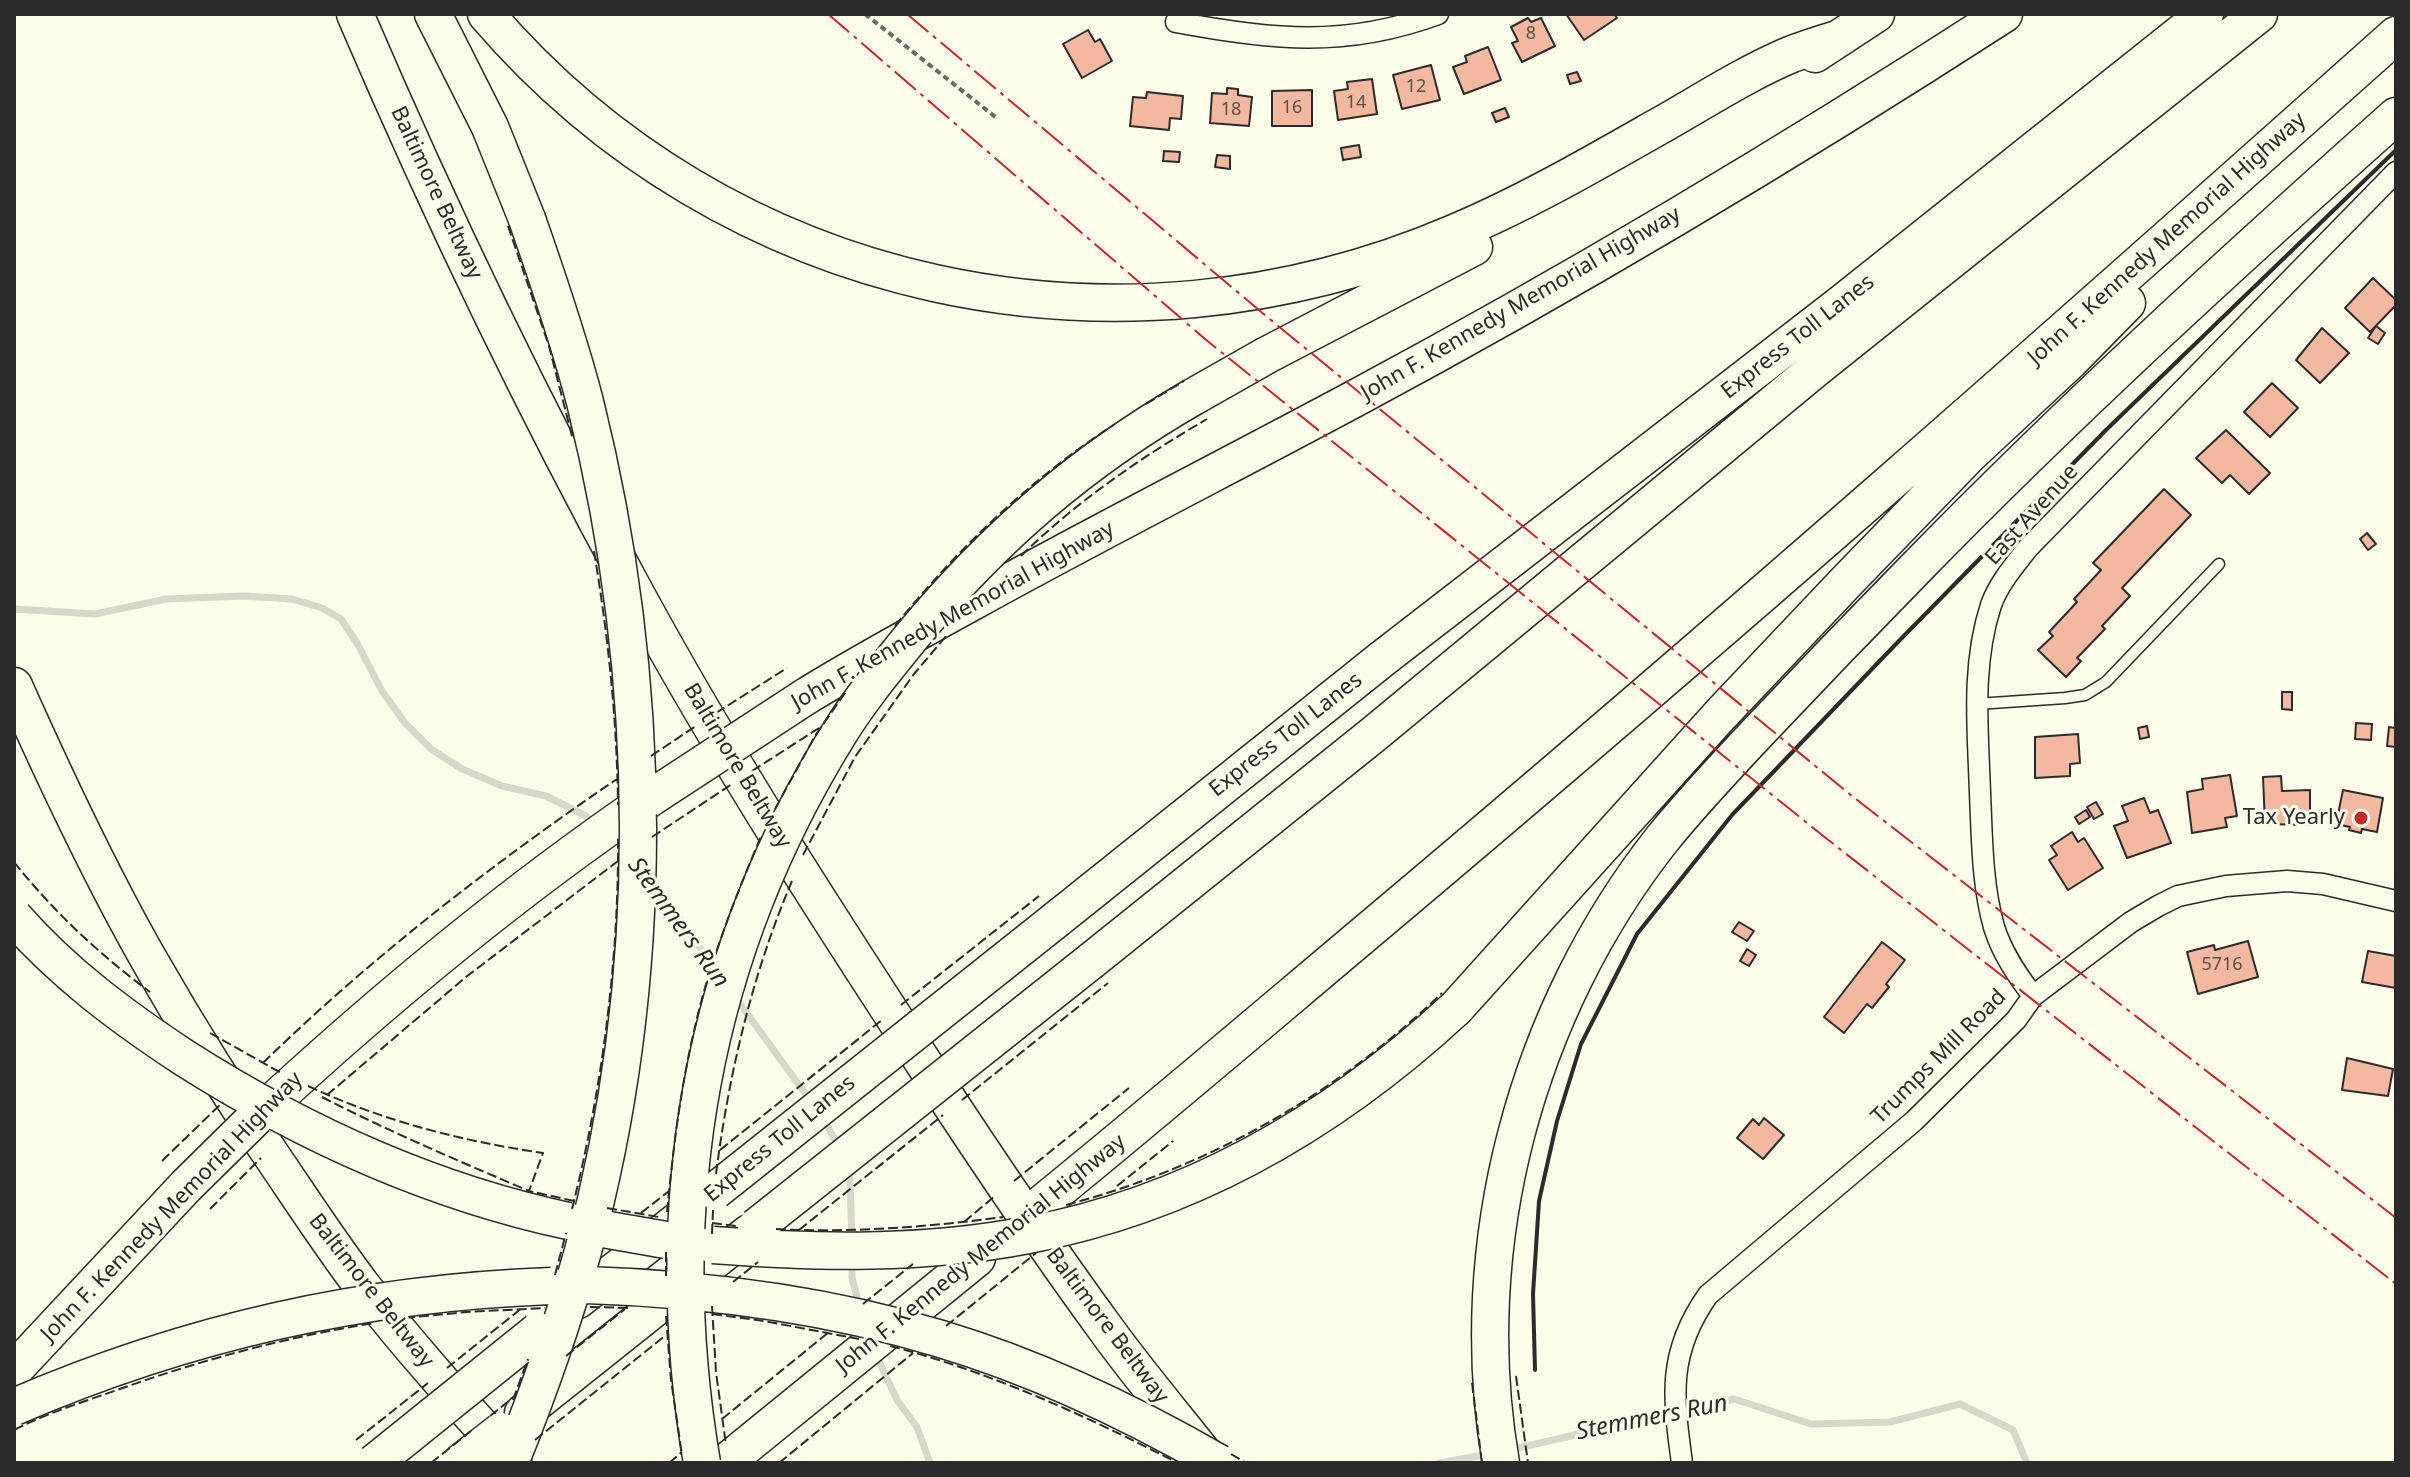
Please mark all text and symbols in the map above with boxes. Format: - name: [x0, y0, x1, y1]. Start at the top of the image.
- house number: 8: [1526, 23, 1536, 45]
- house number: 12: [1406, 76, 1426, 98]
- house number: 14: [1346, 92, 1366, 114]
- house number: 16: [1282, 97, 1302, 119]
- house number: 18: [1221, 99, 1241, 121]
- street label: Baltimore Beltway: [384, 102, 488, 284]
- street label: John F. Kennedy Memorial Highway: [2023, 107, 2311, 371]
- street label: John F. Kennedy Memorial Highway: [1356, 201, 1686, 407]
- street label: Express Toll Lanes: [1716, 269, 1880, 405]
- street label: East Avenue: [1980, 459, 2084, 571]
- street label: John F. Kennedy Memorial Highway: [787, 516, 1119, 716]
- street label: Express Toll Lanes: [1204, 667, 1368, 803]
- street label: Baltimore Beltway: [677, 679, 797, 853]
- place label: Tax Yearly: [2243, 805, 2345, 831]
- marker: Tax Yearly: [2352, 809, 2370, 827]
- water label: Stemmers Run: [621, 852, 735, 994]
- house number: 5716: [2201, 954, 2243, 976]
- street label: Trumps Mill Road: [1866, 984, 2012, 1130]
- street label: John F. Kennedy Memorial Highway: [36, 1067, 308, 1347]
- street label: Express Toll Lanes: [699, 1070, 861, 1208]
- street label: John F. Kennedy Memorial Highway: [831, 1129, 1131, 1379]
- street label: Baltimore Beltway: [303, 1209, 439, 1373]
- street label: Baltimore Beltway: [1040, 1243, 1174, 1409]
- water label: Stemmers Run: [1574, 1389, 1730, 1447]

